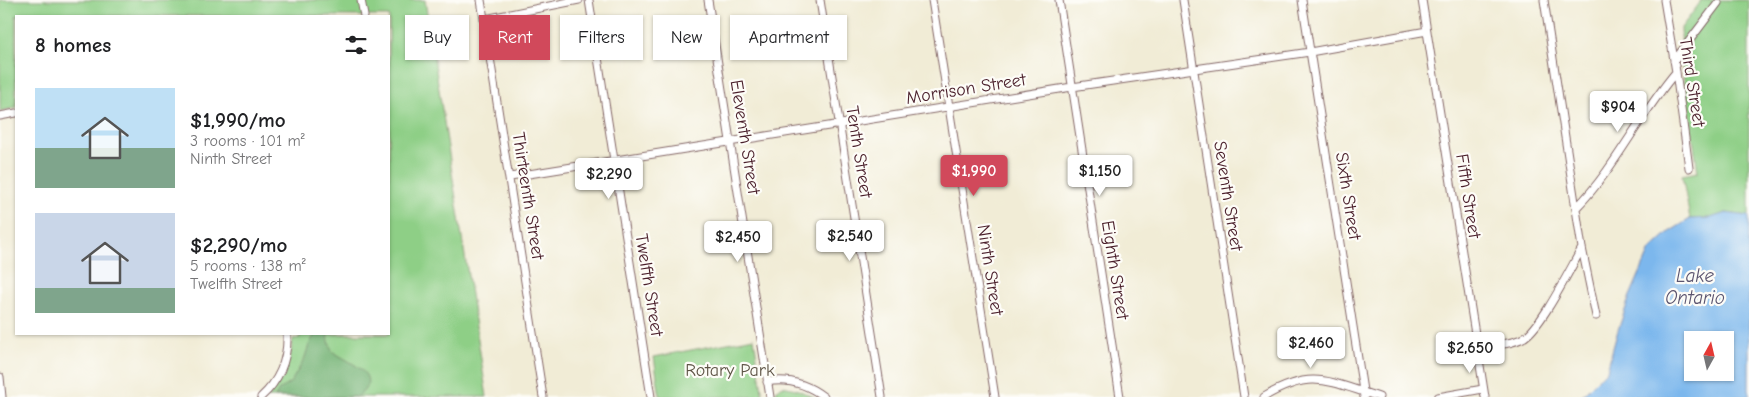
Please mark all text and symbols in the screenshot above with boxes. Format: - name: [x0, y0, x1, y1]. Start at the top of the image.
- chip: Buy: [405, 15, 469, 60]
- chip: Rent: [479, 15, 550, 60]
- chip: Filters: [560, 15, 643, 60]
- chip: New: [653, 15, 720, 60]
- chip: Apartment: [730, 15, 847, 60]
- icon: filters: [342, 31, 370, 59]
- text: 8 homes: [35, 33, 111, 57]
- street label: Third Street: [1675, 36, 1710, 129]
- street label: Morrison Street: [905, 69, 1028, 109]
- street label: Eleventh Street: [726, 78, 765, 197]
- pin: $904: [1588, 90, 1648, 133]
- text: $904: [1601, 98, 1635, 116]
- street label: Tenth Street: [841, 105, 877, 200]
- icon: home: [75, 108, 135, 168]
- text: $1,990/mo: [190, 108, 286, 132]
- street label: Thirteenth Street: [508, 131, 549, 262]
- text: 3 rooms · 101 m²: [190, 132, 305, 150]
- street label: Seventh Street: [1209, 140, 1247, 253]
- text: Ninth Street: [190, 150, 272, 168]
- street label: Sixth Street: [1331, 151, 1365, 242]
- street label: Fifth Street: [1451, 152, 1485, 241]
- pin: $1,990: [933, 154, 1015, 197]
- pin: $1,150: [1059, 154, 1141, 197]
- pin: $2,290: [568, 158, 650, 200]
- text: $1,990: [952, 162, 996, 180]
- text: $1,150: [1079, 162, 1121, 180]
- text: $2,290: [586, 165, 632, 183]
- street label: Eighth Street: [1097, 219, 1133, 322]
- pin: $2,450: [697, 220, 779, 263]
- pin: $2,540: [809, 220, 891, 262]
- street label: Ninth Street: [972, 223, 1008, 318]
- text: $2,540: [827, 227, 873, 245]
- text: $2,450: [715, 228, 761, 246]
- street label: Twelfth Street: [631, 232, 668, 339]
- icon: home: [75, 233, 135, 293]
- text: $2,290/mo: [190, 233, 287, 257]
- text: 5 rooms · 138 m²: [190, 257, 306, 275]
- water label: Lake Ontario: [1665, 265, 1725, 309]
- text: Twelfth Street: [190, 275, 282, 293]
- pin: $2,460: [1270, 326, 1352, 369]
- north arrow: [1684, 331, 1734, 381]
- map controls: [1684, 331, 1734, 381]
- pin: $2,650: [1429, 332, 1511, 374]
- text: $2,460: [1288, 334, 1334, 352]
- text: $2,650: [1447, 339, 1493, 357]
- park label: Rotary Park: [685, 360, 775, 381]

